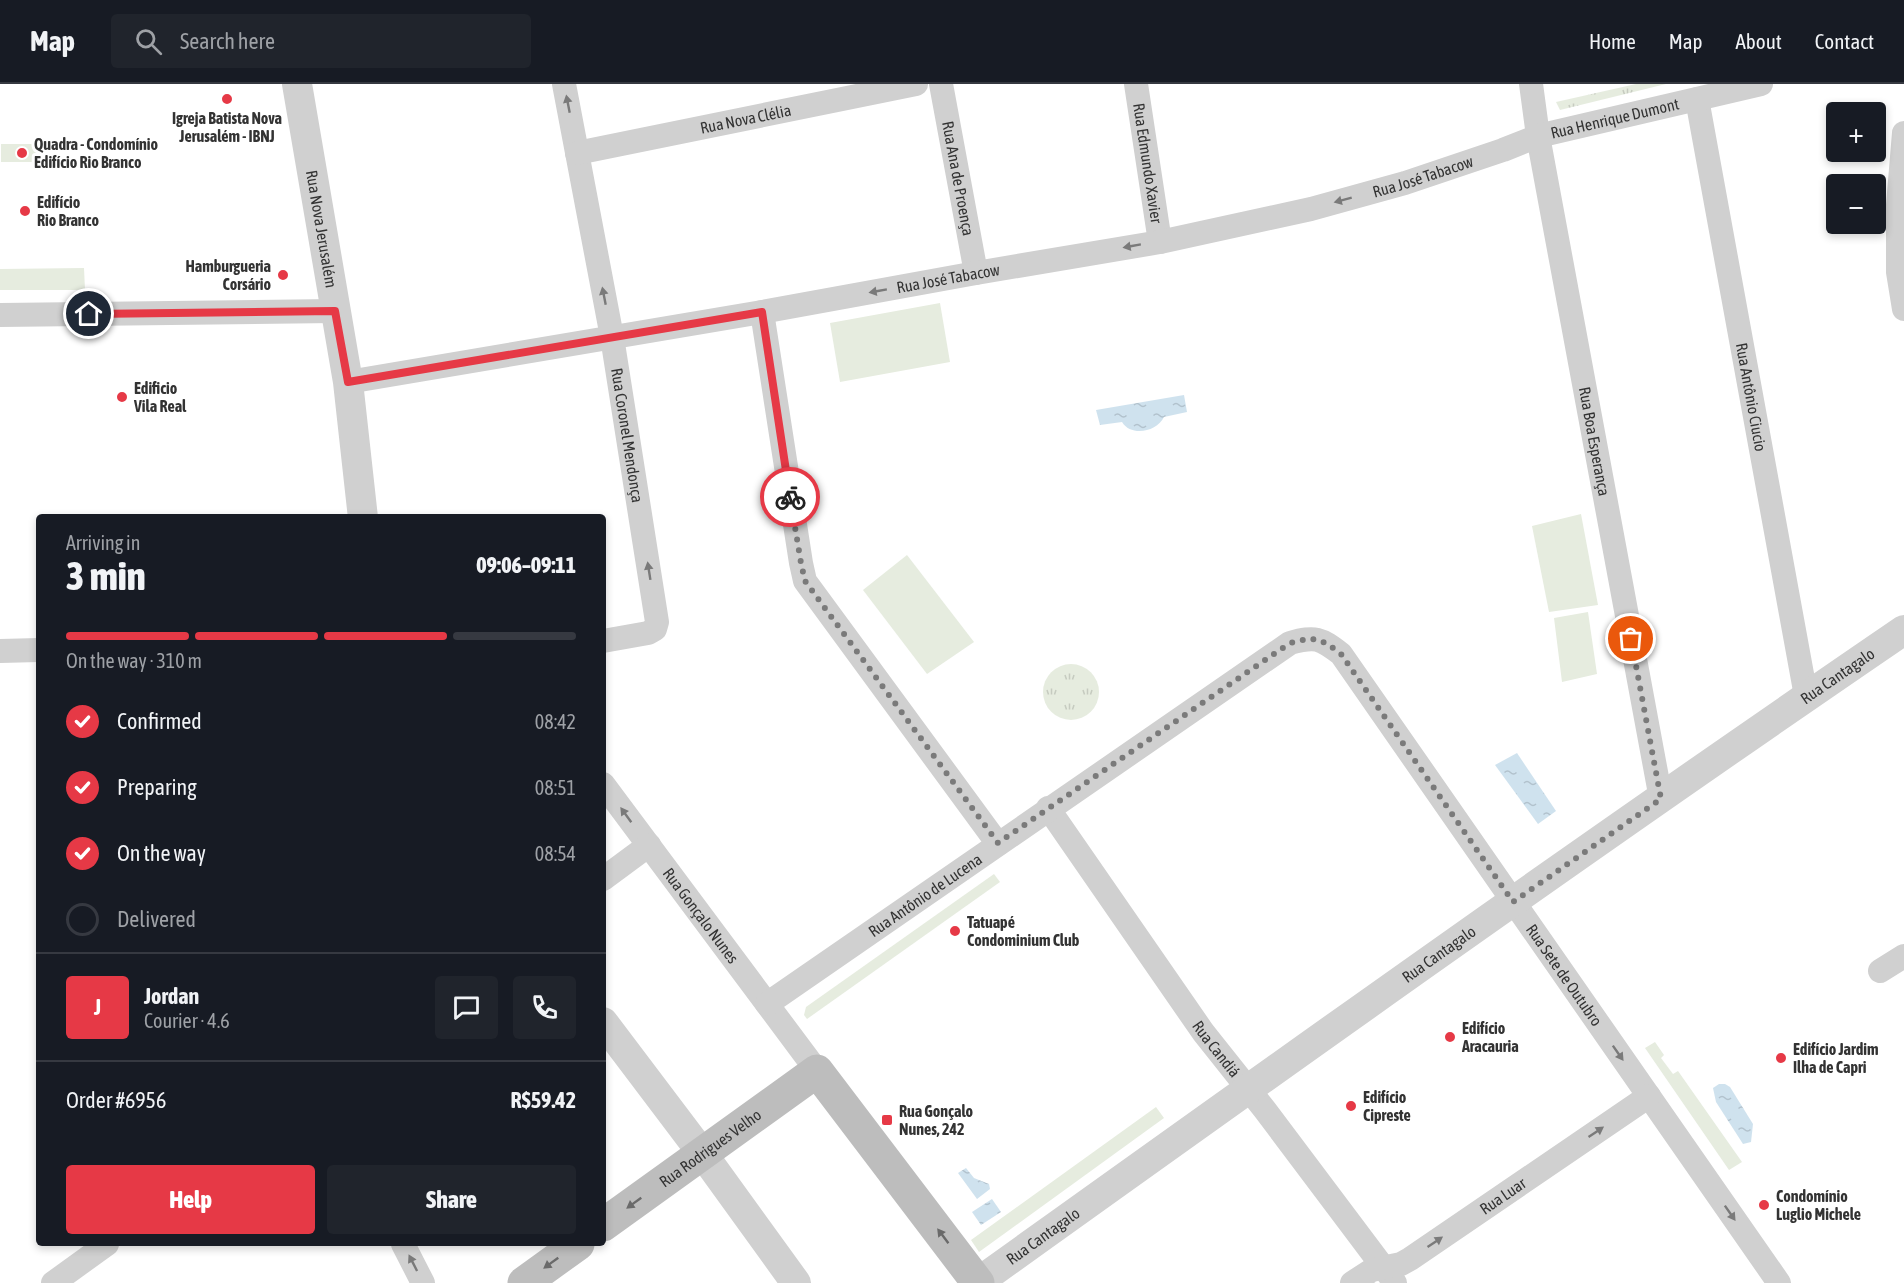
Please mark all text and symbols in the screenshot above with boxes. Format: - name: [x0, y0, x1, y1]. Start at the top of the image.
- search box: [111, 14, 531, 68]
- text: Map: [30, 25, 75, 57]
- icon: search: [132, 25, 165, 58]
- text: Search here: [180, 28, 275, 54]
- text: Home: [1589, 29, 1636, 53]
- text: Map: [1669, 29, 1703, 53]
- text: About: [1736, 29, 1782, 53]
- text: Contact: [1815, 29, 1874, 53]
- marker: Igreja Batista Nova Jerusalém - IBNJ: [220, 92, 234, 106]
- one-way arrow: [563, 94, 572, 113]
- street label: Rua Henrique Dumont: [1549, 94, 1681, 142]
- street label: Rua Nova Clélia: [699, 101, 793, 137]
- street label: Rua Edmundo Xavier: [1130, 102, 1166, 225]
- map controls: [1826, 102, 1886, 234]
- button: +: [1826, 102, 1886, 162]
- place label: Igreja Batista Nova Jerusalém - IBNJ: [172, 109, 282, 145]
- street label: Rua Ana de Proença: [939, 120, 978, 237]
- place label: Quadra - Condomínio Edifício Rio Branco: [34, 135, 159, 171]
- marker: Quadra - Condomínio Edifício Rio Branco: [15, 146, 29, 160]
- street label: Rua José Tabacow: [1370, 152, 1476, 201]
- street label: Rua Nova Jerusalém: [303, 169, 341, 289]
- button: −: [1826, 174, 1886, 234]
- place label: Edifício Rio Branco: [37, 193, 99, 229]
- one-way arrow: [1334, 196, 1352, 206]
- marker: Edifício Rio Branco: [18, 204, 32, 218]
- one-way arrow: [1122, 242, 1141, 251]
- place label: Hamburgueria Corsário: [185, 257, 271, 293]
- street label: Rua José Tabacow: [895, 260, 1001, 296]
- marker: Hamburgueria Corsário: [276, 268, 290, 282]
- one-way arrow: [599, 286, 608, 305]
- one-way arrow: [868, 287, 887, 296]
- pin: [63, 288, 114, 339]
- icon: home: [72, 297, 105, 330]
- street label: Rua Antônio Ciucio: [1733, 341, 1770, 453]
- street label: Rua Coronel Mendonça: [608, 367, 647, 504]
- place label: Edificio Vila Real: [133, 379, 187, 415]
- street label: Rua Boa Esperança: [1576, 385, 1614, 497]
- marker: Edificio Vila Real: [115, 390, 129, 404]
- courier: [760, 467, 820, 527]
- icon: bike: [774, 481, 807, 514]
- text: Arriving in: [66, 531, 140, 554]
- text: 09:06–09:11: [476, 552, 576, 578]
- text: 3 min: [66, 554, 146, 598]
- one-way arrow: [644, 561, 653, 580]
- pin: [1605, 613, 1656, 664]
- icon: bag: [1614, 622, 1647, 655]
- street label: Rua Cantagalo: [1797, 644, 1878, 707]
- text: On the way · 310 m: [66, 649, 202, 672]
- icon: check: [66, 705, 99, 738]
- text: Confirmed: [117, 708, 202, 734]
- text: 08:42: [535, 710, 576, 733]
- icon: check: [66, 771, 99, 804]
- text: Preparing: [117, 774, 197, 800]
- text: 08:51: [535, 776, 576, 799]
- one-way arrow: [620, 807, 632, 822]
- icon: check: [66, 837, 99, 870]
- text: On the way: [117, 840, 206, 866]
- text: 08:54: [535, 842, 576, 865]
- street label: Rua Antônio de Lucena: [865, 850, 985, 940]
- street label: Rua Gonçalo Nunes: [660, 864, 743, 967]
- text: Delivered: [117, 906, 196, 932]
- place label: Tatuapé Condominium Club: [967, 913, 1080, 949]
- street label: Rua Sete de Outubro: [1523, 921, 1606, 1029]
- street label: Rua Cantagalo: [1399, 922, 1479, 986]
- marker: Tatuapé Condominium Club: [948, 924, 962, 938]
- button: chat: [435, 976, 498, 1039]
- button: phone: [513, 976, 576, 1039]
- text: Jordan: [144, 983, 199, 1009]
- text: J: [94, 994, 101, 1020]
- text: Courier · 4.6: [144, 1009, 230, 1032]
- street label: Rua Candiá: [1189, 1017, 1244, 1081]
- place label: Edifício Aracauria: [1461, 1019, 1519, 1055]
- marker: Edifício Aracauria: [1443, 1030, 1457, 1044]
- place label: Edifício Jardim Ilha de Capri: [1793, 1040, 1879, 1076]
- one-way arrow: [1612, 1044, 1624, 1060]
- marker: Edifício Jardim Ilha de Capri: [1774, 1051, 1788, 1065]
- text: Order #6956: [66, 1087, 166, 1113]
- text: R$59.42: [510, 1087, 576, 1113]
- place label: Edifício Cipreste: [1363, 1088, 1411, 1124]
- marker: Edifício Cipreste: [1344, 1099, 1358, 1113]
- place label: Rua Gonçalo Nunes, 242: [899, 1102, 974, 1138]
- street label: Rua Rodrigues Velho: [656, 1105, 764, 1191]
- marker: Rua Gonçalo Nunes, 242: [880, 1113, 894, 1127]
- one-way arrow: [1588, 1126, 1604, 1138]
- button: Help: [66, 1165, 315, 1234]
- button: Share: [327, 1165, 576, 1234]
- street label: Rua Luar: [1476, 1174, 1529, 1218]
- place label: Condomínio Luglio Michele: [1776, 1187, 1861, 1223]
- one-way arrow: [626, 1197, 642, 1209]
- marker: Condomínio Luglio Michele: [1757, 1198, 1771, 1212]
- street label: Rua Cantagalo: [1003, 1204, 1083, 1268]
- one-way arrow: [1724, 1204, 1736, 1220]
- one-way arrow: [937, 1228, 949, 1243]
- one-way arrow: [1427, 1236, 1443, 1248]
- one-way arrow: [408, 1255, 417, 1272]
- one-way arrow: [543, 1257, 559, 1269]

